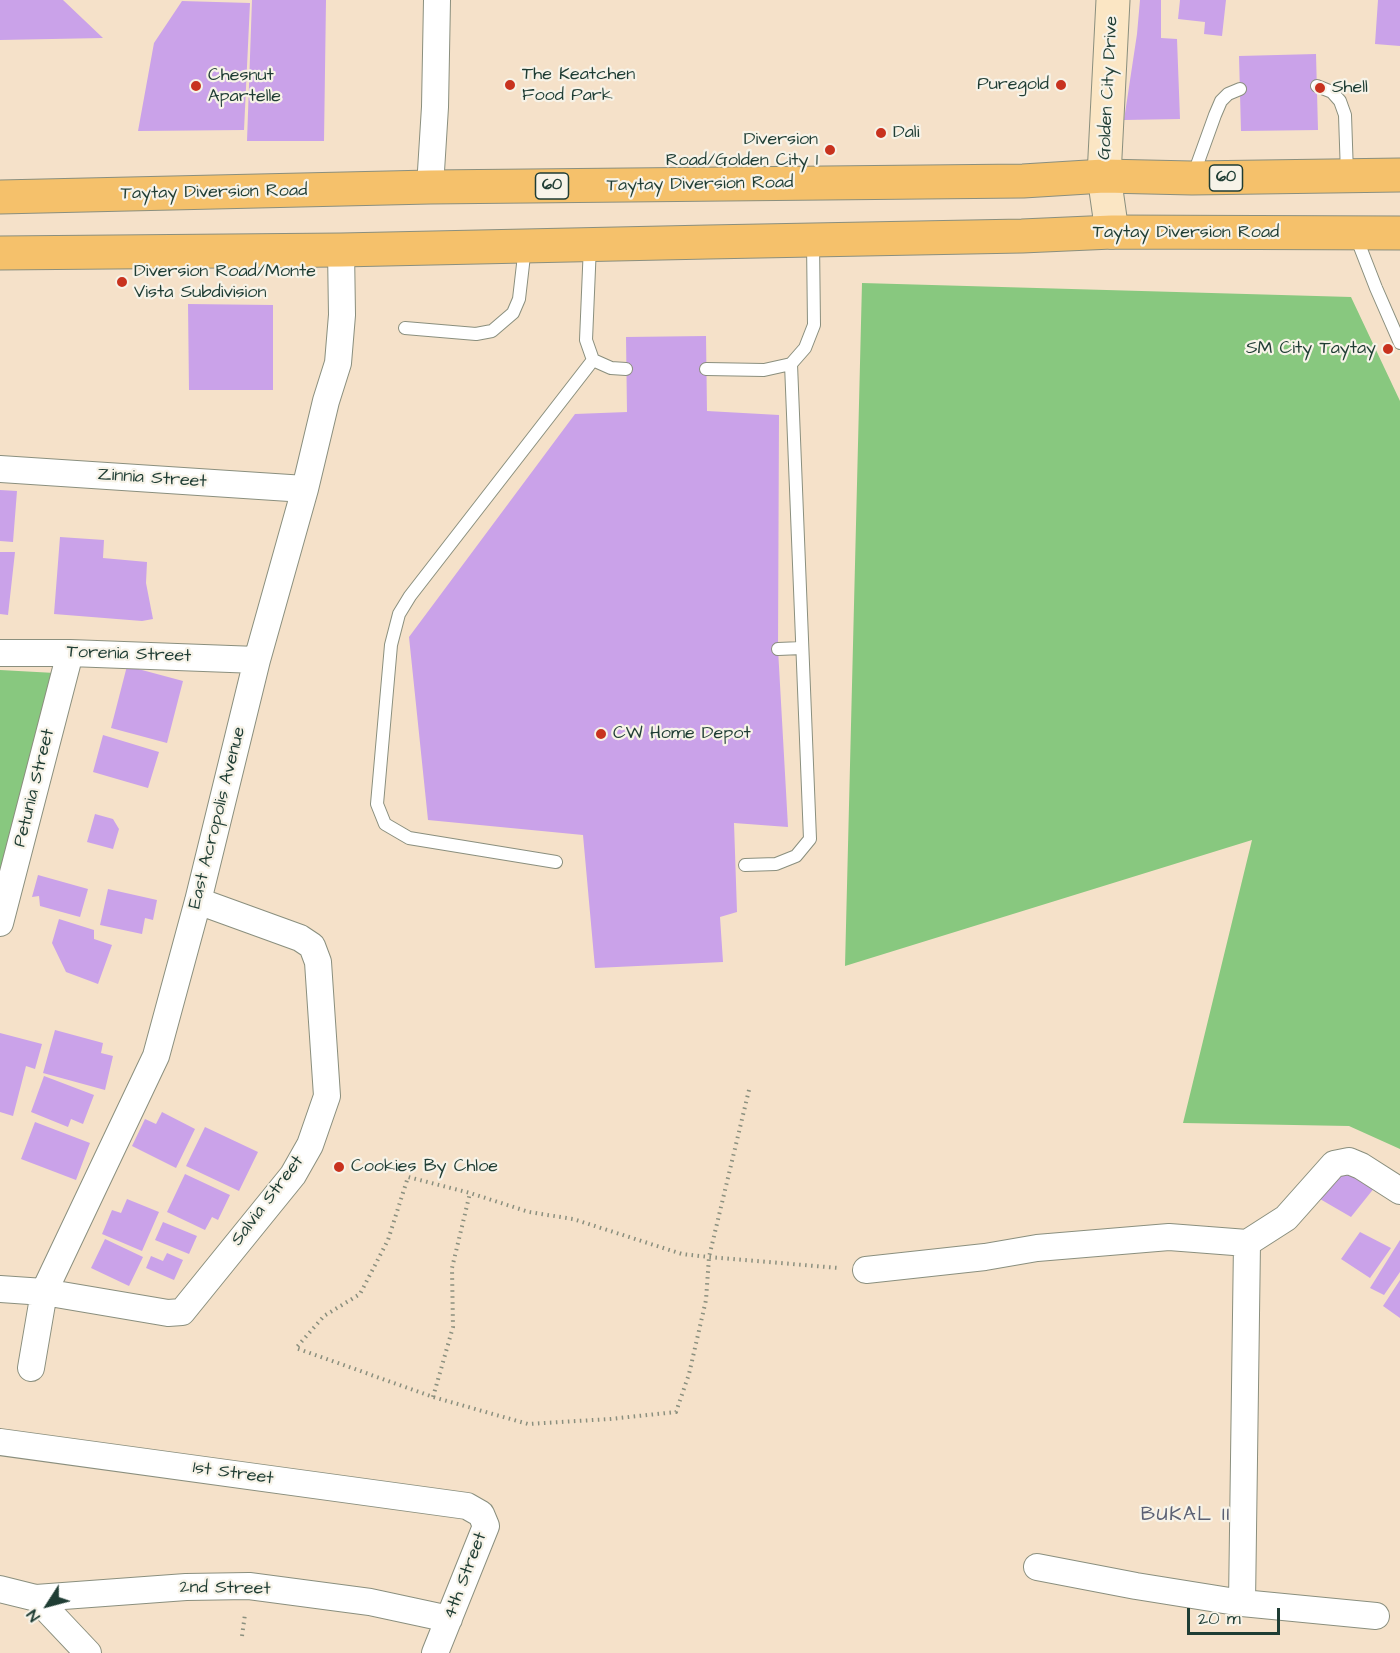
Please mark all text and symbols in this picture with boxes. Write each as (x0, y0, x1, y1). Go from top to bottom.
street label: Golden City Drive (1094, 16, 1124, 160)
place label: The Keatchen Food Park (522, 64, 635, 106)
place label: Chesnut Apartelle (208, 65, 281, 107)
place label: Puregold (977, 74, 1049, 96)
place label: Shell (1332, 77, 1368, 99)
marker: The Keatchen Food Park (503, 78, 517, 92)
marker: Puregold (1054, 78, 1068, 92)
marker: Chesnut Apartelle (189, 79, 203, 93)
marker: Shell (1313, 81, 1327, 95)
place label: Dali (893, 122, 919, 144)
marker: Dali (874, 126, 888, 140)
place label: Diversion Road/Golden City 1 (666, 129, 818, 172)
marker: Diversion Road/Golden City 1 (823, 143, 837, 157)
road number: 60 (1210, 165, 1242, 191)
road number: 60 (536, 173, 568, 199)
street label: Taytay Diversion Road (607, 173, 793, 197)
street label: Taytay Diversion Road (121, 181, 307, 205)
street label: Taytay Diversion Road (1093, 222, 1279, 244)
place label: Diversion Road/Monte Vista Subdivision (134, 261, 316, 304)
marker: Diversion Road/Monte Vista Subdivision (115, 275, 129, 289)
place label: SM City Taytay (1246, 338, 1376, 360)
marker: SM City Taytay (1381, 342, 1395, 356)
street label: Zinnia Street (97, 464, 207, 494)
street label: Torenia Street (66, 642, 192, 668)
place label: CW Home Depot (613, 723, 751, 745)
street label: East Acropolis Avenue (185, 725, 251, 911)
street label: Petunia Street (10, 727, 60, 849)
marker: CW Home Depot (594, 727, 608, 741)
street label: Salvia Street (227, 1152, 309, 1250)
place label: Cookies By Chloe (351, 1156, 498, 1178)
marker: Cookies By Chloe (332, 1160, 346, 1174)
street label: 1st Street (191, 1458, 275, 1490)
district label: BUKAL II (1141, 1504, 1231, 1528)
street label: 4th Street (440, 1530, 492, 1622)
north arrow (18, 1575, 78, 1635)
street label: 2nd Street (179, 1577, 271, 1601)
scale bar (1190, 1596, 1283, 1634)
text: N (22, 1605, 45, 1626)
text: 20 m (1198, 1606, 1241, 1631)

